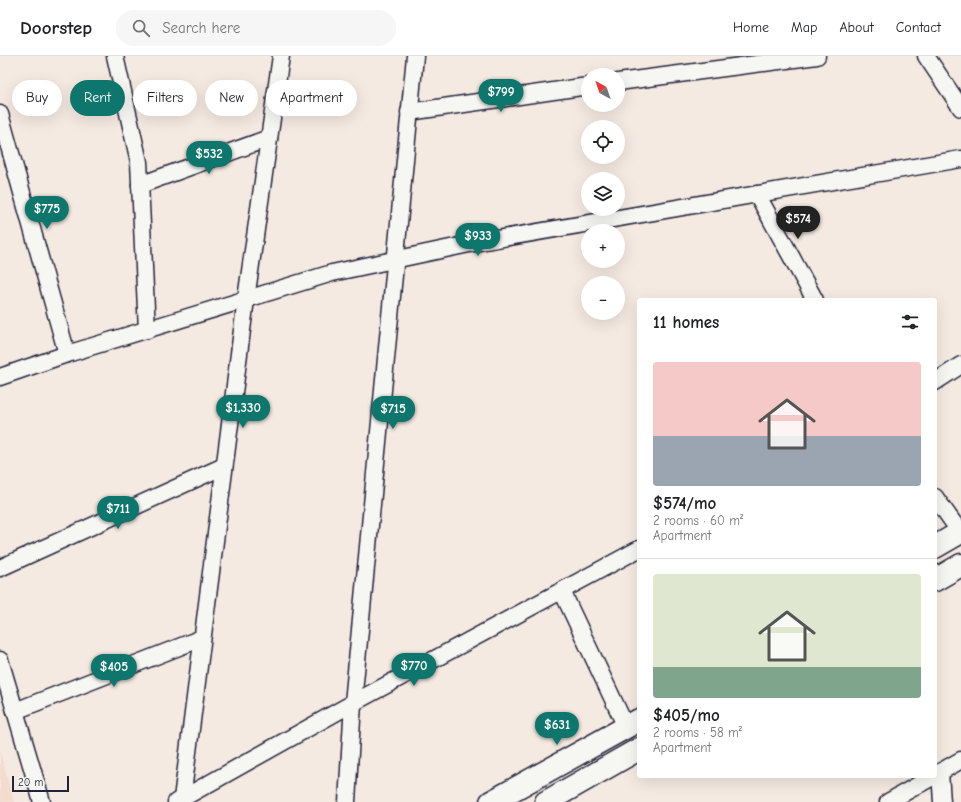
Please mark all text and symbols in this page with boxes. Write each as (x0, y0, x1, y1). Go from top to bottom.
search box (116, 10, 396, 46)
text: Doorstep (20, 17, 92, 39)
icon: search (130, 17, 152, 39)
text: Search here (162, 19, 240, 37)
text: Home (733, 19, 769, 36)
text: Map (791, 19, 817, 36)
text: About (839, 19, 874, 36)
text: Contact (896, 19, 941, 36)
north arrow (581, 68, 625, 112)
map controls (581, 68, 625, 320)
pin: $799 (477, 79, 525, 113)
chip: Buy (12, 80, 62, 116)
chip: Rent (70, 80, 125, 116)
chip: Filters (133, 80, 197, 116)
chip: New (205, 80, 258, 116)
chip: Apartment (266, 80, 357, 116)
text: $799 (487, 84, 515, 99)
button: locate (581, 120, 625, 164)
pin: $532 (185, 141, 233, 175)
text: $532 (195, 146, 223, 161)
button: layers (581, 172, 625, 216)
pin: $775 (23, 196, 71, 230)
text: $775 (34, 201, 60, 216)
pin: $574 (774, 206, 822, 240)
text: $574 (785, 211, 811, 226)
pin: $933 (454, 223, 502, 257)
button: + (581, 224, 625, 268)
text: $933 (464, 228, 492, 243)
button: − (581, 276, 625, 320)
icon: filters (899, 311, 921, 333)
text: 11 homes (653, 313, 719, 332)
icon: home (751, 388, 823, 460)
pin: $1,330 (210, 395, 276, 429)
pin: $715 (369, 396, 417, 430)
text: $1,330 (225, 400, 261, 415)
text: $715 (380, 401, 406, 416)
text: $574/mo (653, 494, 716, 513)
pin: $711 (94, 496, 142, 530)
text: $711 (106, 501, 130, 516)
text: 2 rooms · 60 m² (653, 513, 743, 528)
text: Apartment (653, 528, 711, 543)
icon: home (751, 600, 823, 672)
pin: $770 (390, 653, 438, 687)
pin: $405 (90, 654, 138, 688)
text: $770 (401, 658, 427, 673)
text: $405 (100, 659, 128, 674)
text: $405/mo (653, 706, 720, 725)
pin: $631 (533, 712, 581, 746)
text: $631 (544, 717, 570, 732)
text: 2 rooms · 58 m² (653, 725, 742, 740)
text: Apartment (653, 740, 711, 755)
scale bar (12, 774, 69, 793)
text: 20 m (18, 776, 43, 789)

